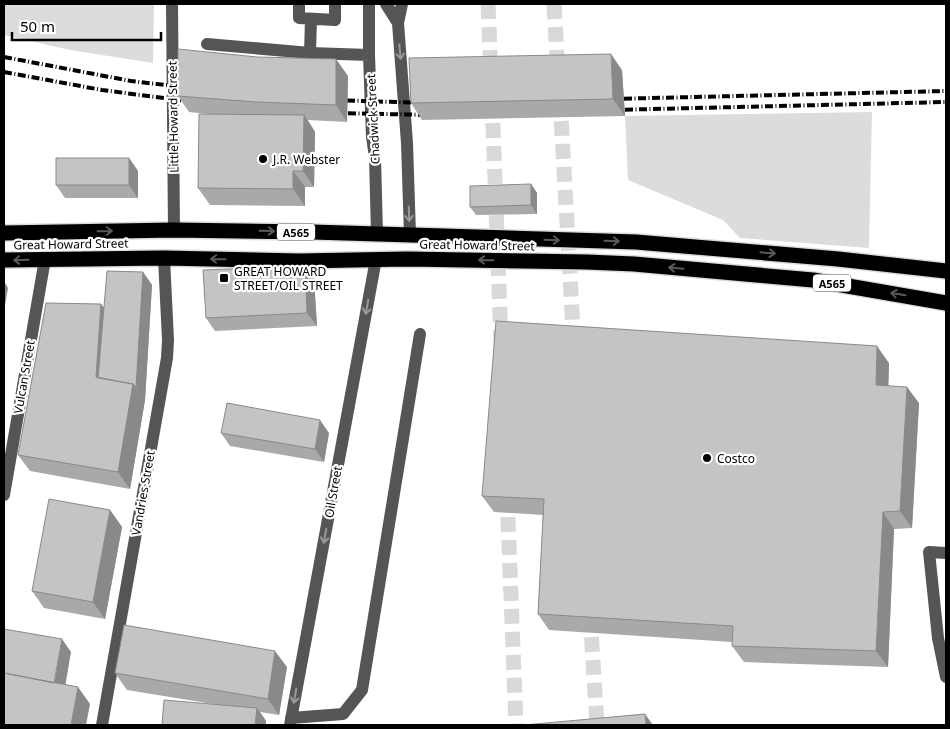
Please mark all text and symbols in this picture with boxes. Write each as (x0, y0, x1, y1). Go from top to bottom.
scale bar (12, 10, 161, 42)
text: 50 m (20, 16, 55, 36)
one-way arrow (395, 44, 405, 60)
street label: Little Howard Street (164, 60, 182, 173)
street label: Chadwick Street (362, 73, 384, 165)
place label: J.R. Webster (272, 151, 340, 168)
marker: J.R. Webster (257, 153, 269, 165)
one-way arrow (405, 206, 414, 222)
road number: A565 (277, 223, 315, 240)
one-way arrow (259, 226, 275, 236)
one-way arrow (97, 227, 113, 236)
street label: Great Howard Street (13, 234, 129, 254)
street label: Great Howard Street (419, 235, 535, 255)
one-way arrow (544, 235, 560, 244)
one-way arrow (603, 237, 619, 246)
one-way arrow (760, 248, 776, 257)
one-way arrow (211, 254, 227, 264)
one-way arrow (13, 255, 29, 264)
one-way arrow (478, 255, 494, 265)
place label: GREAT HOWARD STREET/OIL STREET (234, 263, 343, 294)
one-way arrow (668, 263, 684, 273)
marker: GREAT HOWARD STREET/OIL STREET (218, 272, 230, 284)
road number: A565 (813, 274, 851, 292)
one-way arrow (891, 289, 907, 299)
one-way arrow (361, 299, 371, 315)
street label: Vulcan Street (9, 338, 39, 415)
street label: Vandries Street (127, 449, 159, 537)
place label: Costco (717, 450, 755, 467)
marker: Costco (701, 452, 713, 464)
street label: Oil Street (320, 464, 346, 519)
one-way arrow (319, 528, 329, 544)
one-way arrow (290, 687, 300, 703)

